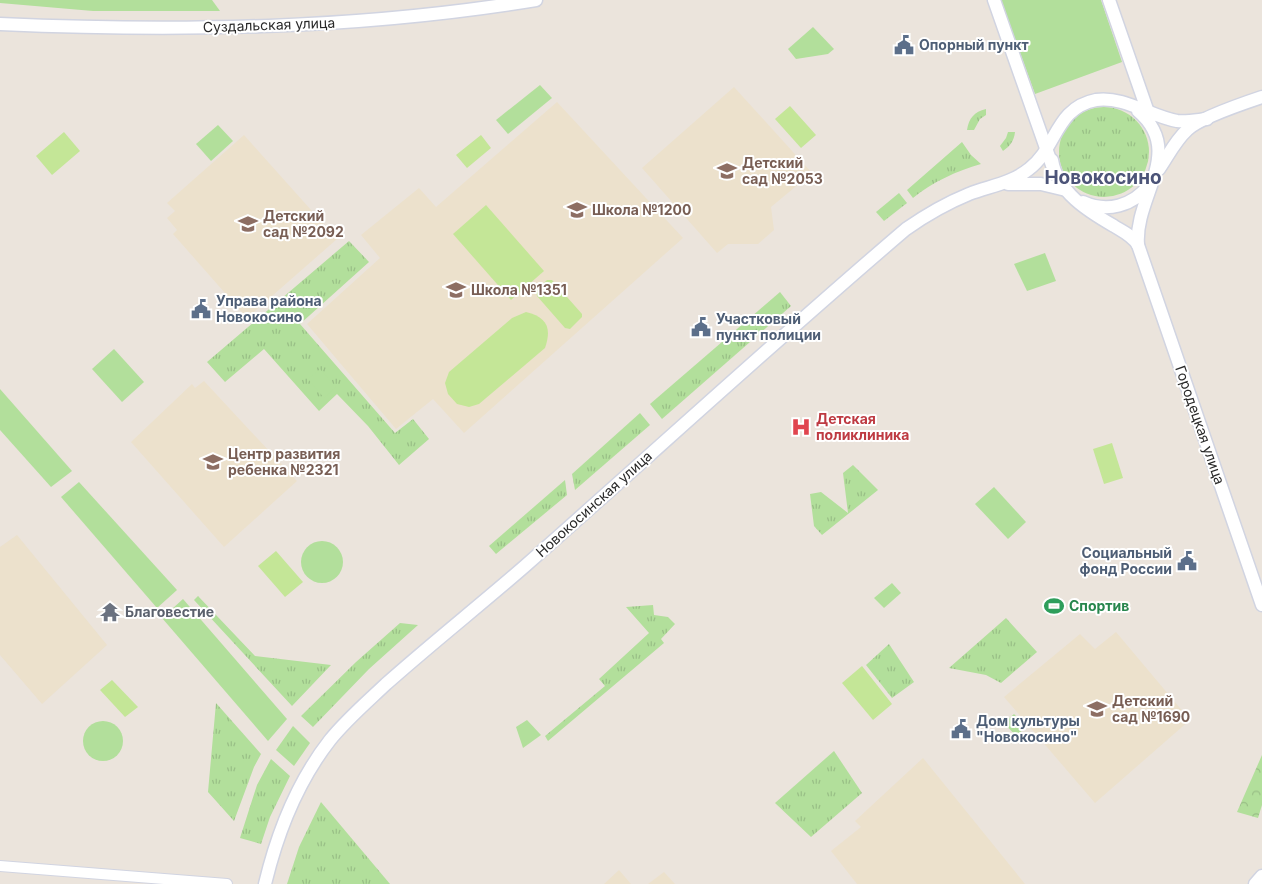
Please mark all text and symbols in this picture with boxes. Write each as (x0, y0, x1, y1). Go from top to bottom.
street label: Суздальская улица (203, 14, 335, 35)
public building icon: Опорный пункт (893, 34, 915, 56)
place label: Опорный пункт (919, 36, 1029, 53)
place label: Детский сад №2053 (742, 154, 823, 187)
school or university icon: Детский сад №2053 (716, 160, 738, 182)
district label: Новокосино (1044, 166, 1162, 189)
school or university icon: Школа №1200 (566, 199, 588, 221)
place label: Школа №1200 (592, 201, 691, 218)
place label: Детский сад №2092 (263, 207, 344, 240)
school or university icon: Детский сад №2092 (237, 213, 259, 235)
school or university icon: Школа №1351 (445, 279, 467, 301)
place label: Школа №1351 (471, 281, 567, 298)
place label: Управа района Новокосино (216, 292, 322, 325)
public building icon: Управа района Новокосино (190, 298, 212, 320)
place label: Участковый пункт полиции (716, 310, 821, 343)
public building icon: Участковый пункт полиции (690, 316, 712, 338)
street label: Городецкая улица (1172, 363, 1229, 487)
place label: Детская поликлиника (816, 410, 909, 443)
hospital icon: Детская поликлиника (790, 416, 812, 438)
place label: Центр развития ребенка №2321 (228, 445, 340, 478)
street label: Новокосинская улица (532, 447, 655, 560)
school or university icon: Центр развития ребенка №2321 (202, 451, 224, 473)
place label: Социальный фонд России (1080, 544, 1172, 577)
public building icon: Социальный фонд России (1176, 550, 1198, 572)
sports icon: Спортив (1043, 595, 1065, 617)
place label: Спортив (1069, 597, 1129, 614)
temple icon: Благовестие (99, 601, 121, 623)
place label: Благовестие (125, 603, 214, 620)
place label: Детский сад №1690 (1112, 692, 1190, 725)
school or university icon: Детский сад №1690 (1086, 698, 1108, 720)
place label: Дом культуры "Новокосино" (976, 712, 1080, 745)
public building icon: Дом культуры "Новокосино" (950, 718, 972, 740)

